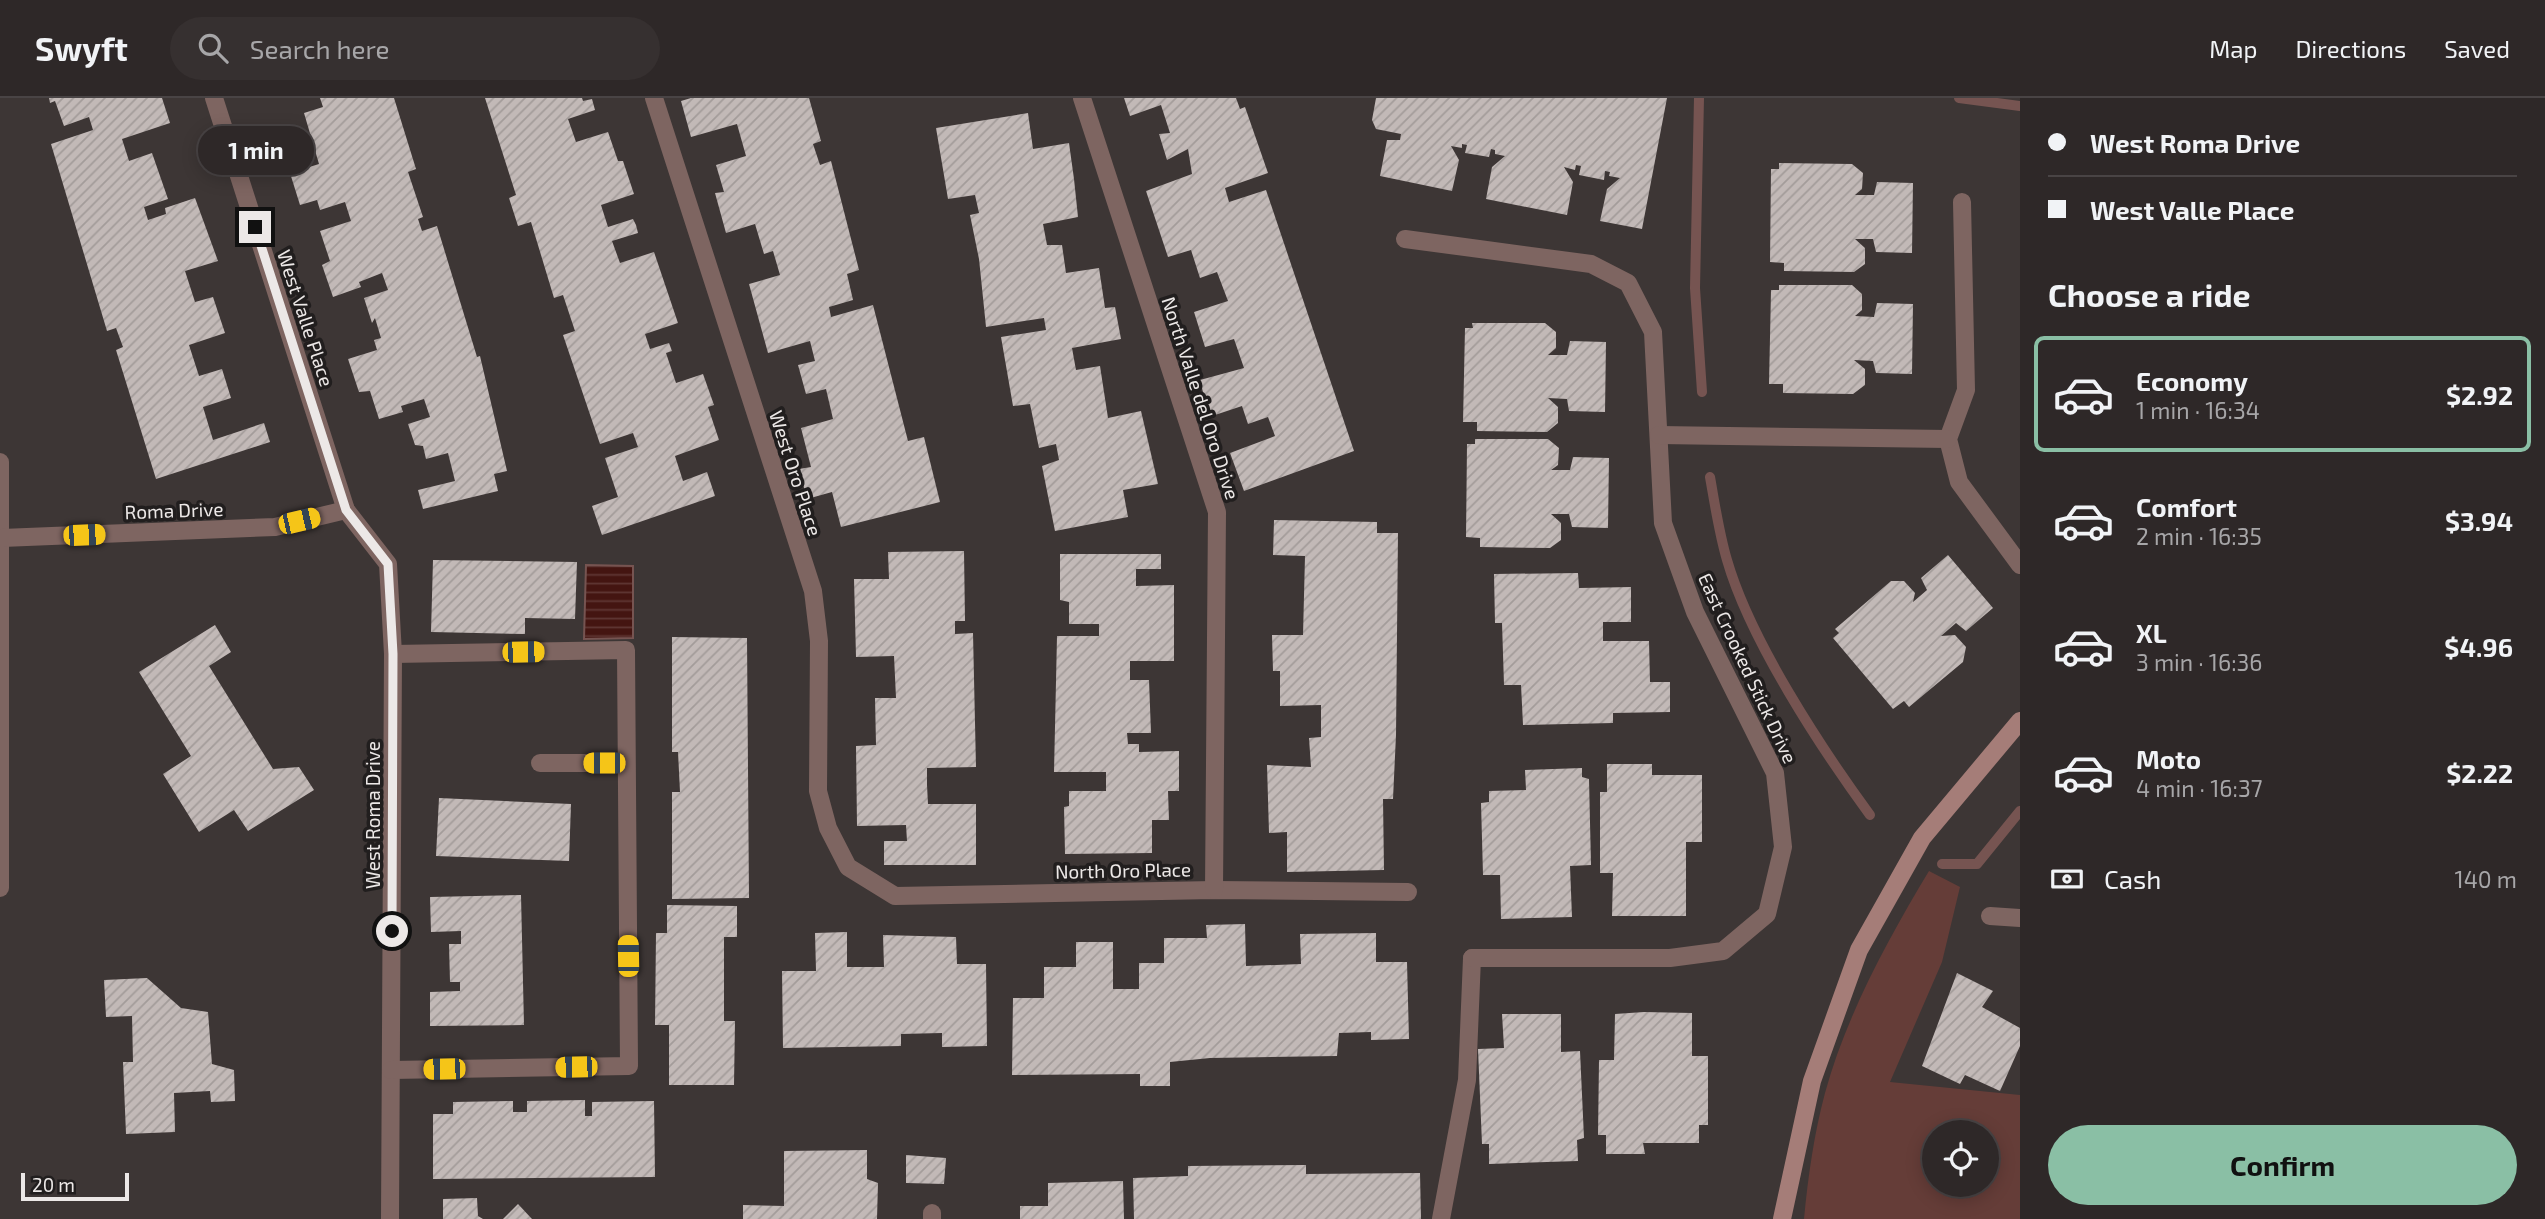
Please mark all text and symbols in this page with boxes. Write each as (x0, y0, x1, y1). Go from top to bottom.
search box (170, 17, 660, 80)
text: Swyft (35, 28, 128, 68)
icon: search (194, 29, 232, 67)
text: Search here (250, 33, 390, 64)
text: Map (2209, 34, 2257, 63)
text: Directions (2295, 34, 2406, 63)
text: Saved (2444, 34, 2510, 63)
callout: 1 min (197, 125, 313, 174)
text: West Roma Drive (2090, 127, 2300, 158)
text: 1 min (228, 136, 284, 164)
text: West Valle Place (2090, 194, 2294, 225)
route end (239, 211, 271, 243)
street label: West Valle Place (273, 247, 339, 389)
text: Choose a ride (2048, 275, 2251, 313)
street label: North Valle del Oro Drive (1157, 294, 1245, 502)
icon: car (2052, 363, 2115, 426)
text: Economy (2136, 365, 2248, 396)
text: $2.92 (2446, 379, 2513, 410)
text: 1 min · 16:34 (2136, 396, 2260, 424)
street label: West Oro Place (765, 407, 827, 539)
icon: car (2052, 489, 2115, 552)
text: Comfort (2136, 491, 2237, 522)
street label: Roma Drive (124, 497, 224, 523)
text: $3.94 (2445, 505, 2513, 536)
car (277, 506, 322, 536)
text: 2 min · 16:35 (2136, 522, 2262, 550)
car (63, 524, 106, 546)
street label: East Crooked Stick Drive (1694, 569, 1802, 767)
icon: car (2052, 615, 2115, 678)
text: XL (2136, 617, 2167, 648)
text: $4.96 (2444, 631, 2513, 662)
car (502, 641, 545, 663)
text: 3 min · 16:36 (2136, 648, 2263, 676)
street label: West Roma Drive (361, 741, 384, 889)
icon: car (2052, 741, 2115, 804)
text: Moto (2136, 743, 2201, 774)
car (584, 753, 626, 774)
text: $2.22 (2446, 757, 2513, 788)
text: 4 min · 16:37 (2136, 774, 2262, 802)
street label: North Oro Place (1055, 857, 1191, 883)
icon: cash (2048, 860, 2086, 898)
text: Cash (2104, 863, 2161, 894)
text: 140 m (2455, 865, 2517, 893)
route start (376, 915, 408, 947)
car (618, 935, 639, 977)
car (555, 1056, 598, 1078)
car (423, 1058, 466, 1080)
map controls (1922, 1120, 1999, 1197)
button: locate (1922, 1120, 1999, 1197)
button: Confirm (2048, 1125, 2517, 1205)
scale bar (21, 1170, 130, 1202)
text: 20 m (32, 1173, 75, 1196)

